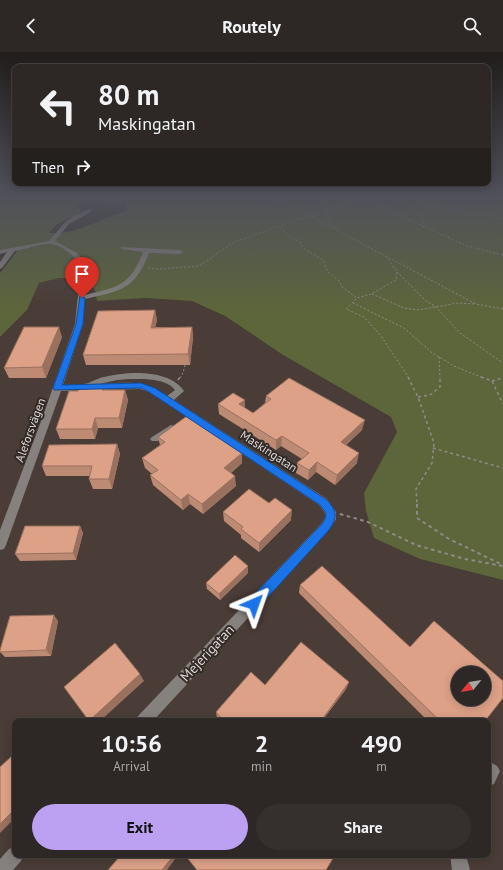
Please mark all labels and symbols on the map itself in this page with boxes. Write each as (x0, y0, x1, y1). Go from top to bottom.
pin (65, 257, 99, 298)
street label: Aleforsvägen (12, 396, 48, 464)
street label: Maskingatan (238, 427, 300, 475)
position arrow (233, 583, 275, 625)
street label: Mejerigatan (176, 621, 238, 685)
north arrow (451, 666, 491, 706)

